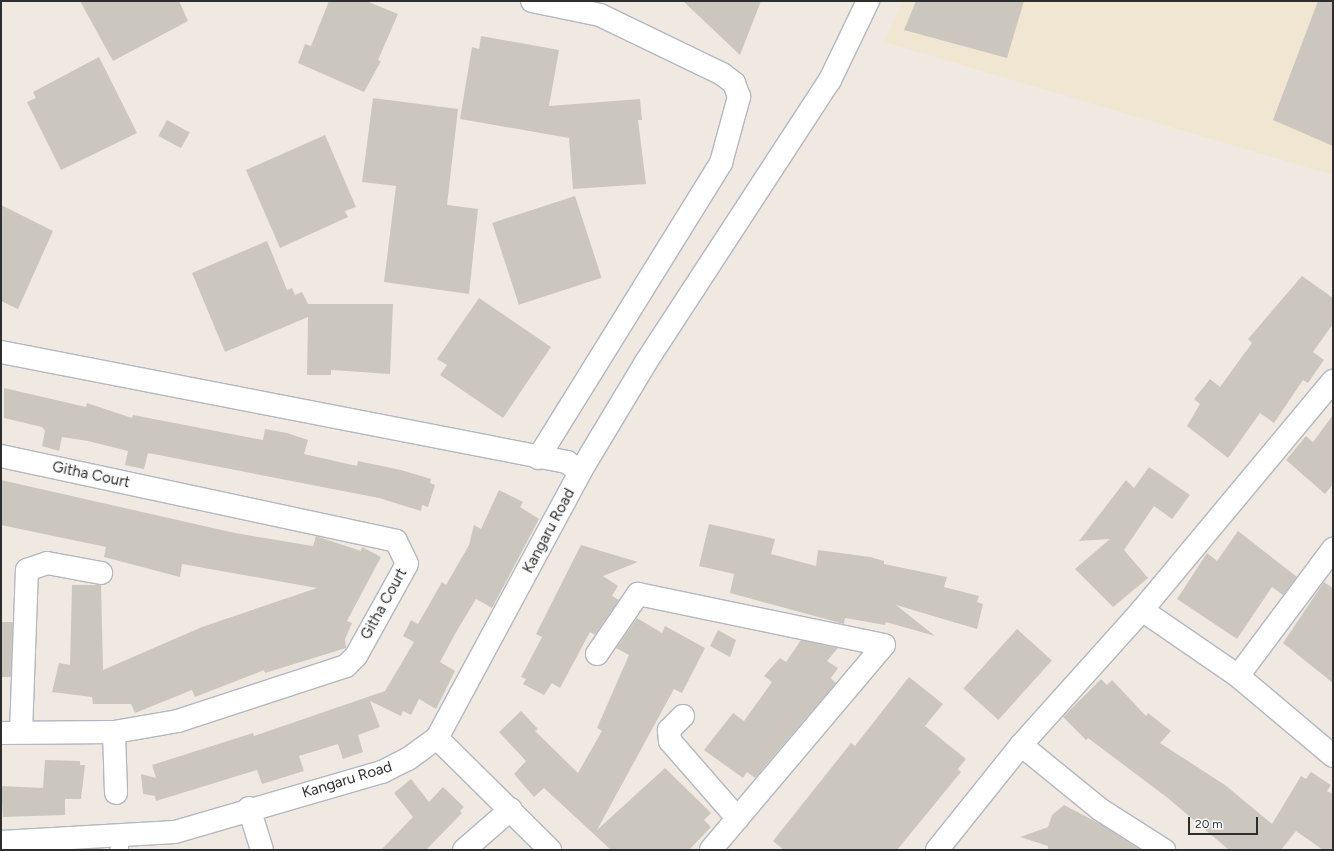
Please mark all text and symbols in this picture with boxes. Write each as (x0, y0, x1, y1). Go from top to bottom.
street label: Githa Court (51, 458, 131, 492)
street label: Kangaru Road (519, 486, 579, 576)
street label: Githa Court (357, 565, 411, 643)
street label: Kangaru Road (300, 758, 394, 802)
scale bar (1190, 809, 1260, 835)
text: 20 m (1195, 817, 1223, 831)

